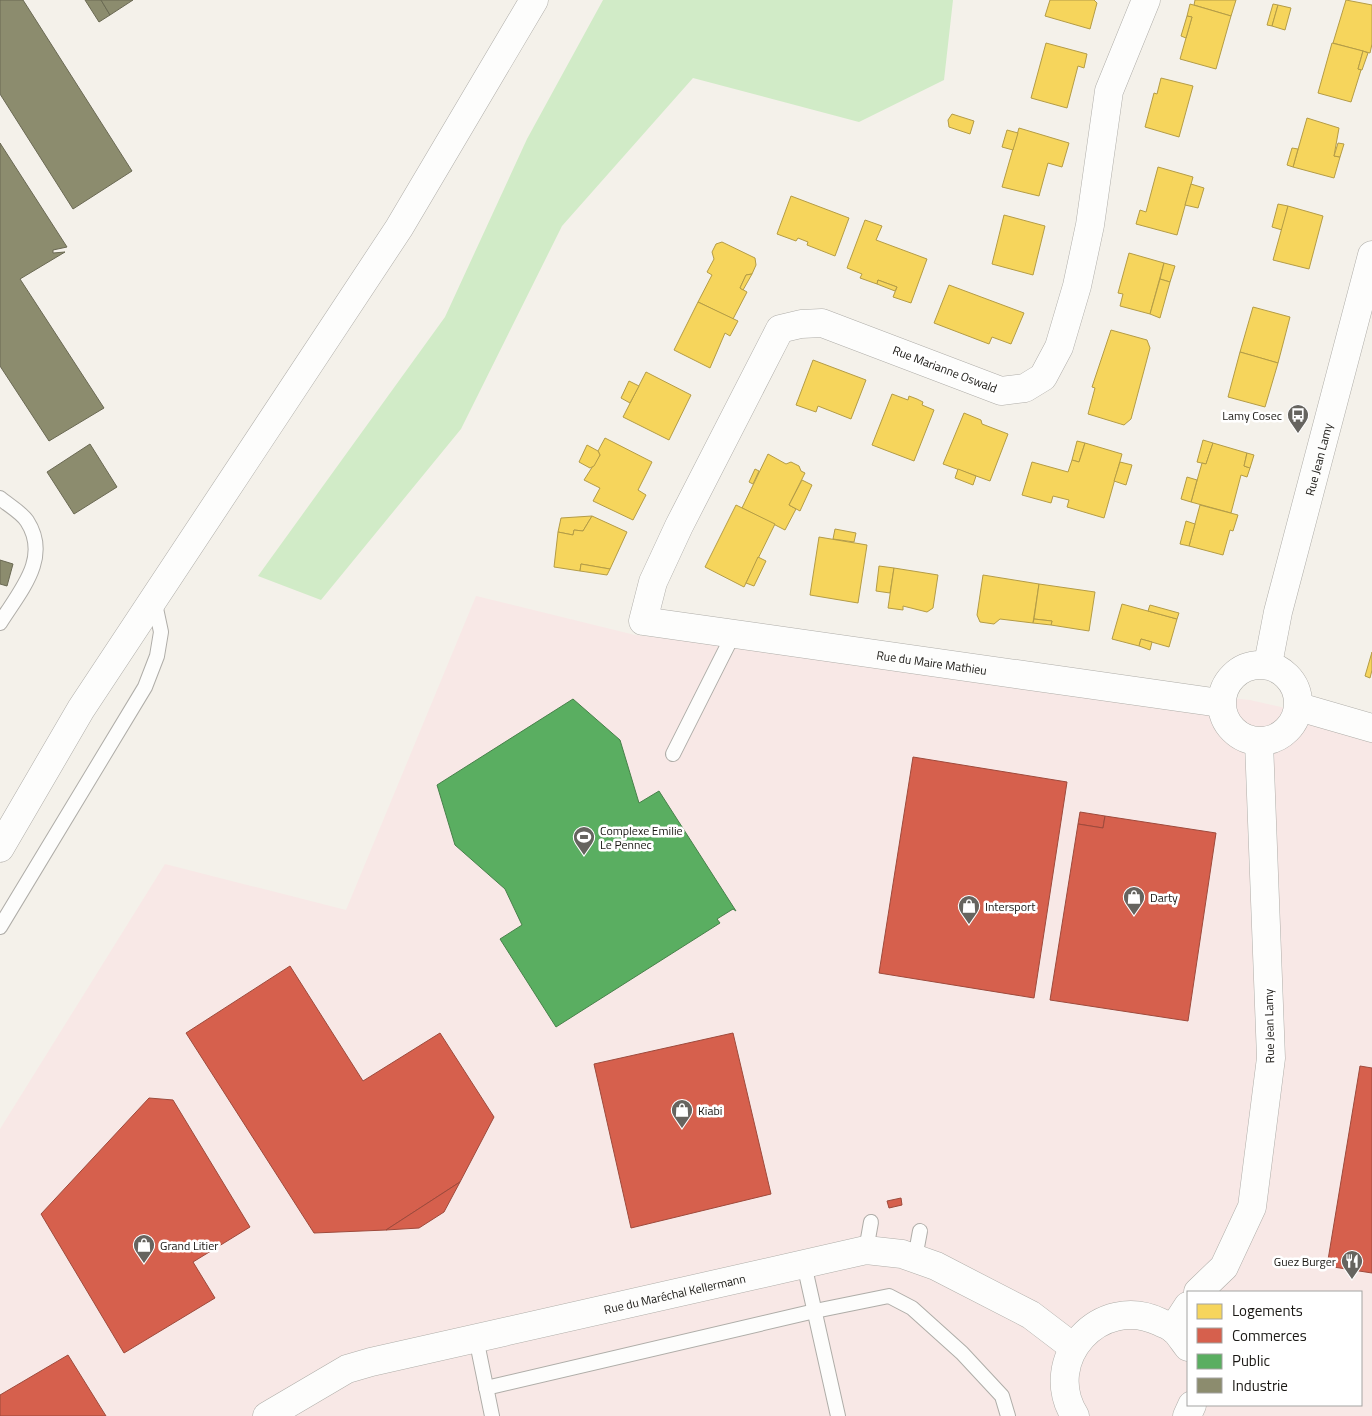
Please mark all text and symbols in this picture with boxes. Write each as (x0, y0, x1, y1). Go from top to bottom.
street label: Rue Marianne Oswald (890, 340, 1000, 398)
bus stop icon: Lamy Cosec (1286, 403, 1310, 434)
place label: Lamy Cosec (1222, 406, 1282, 425)
street label: Rue Jean Lamy (1300, 420, 1337, 498)
street label: Rue du Maire Mathieu (875, 645, 988, 679)
place label: Complexe Emilie Le Pennec (600, 821, 683, 854)
sports icon: Complexe Emilie Le Pennec (572, 825, 596, 856)
shop icon: Darty (1122, 885, 1146, 916)
place label: Darty (1150, 888, 1178, 907)
shop icon: Intersport (957, 894, 981, 925)
place label: Intersport (985, 897, 1036, 916)
street label: Rue Jean Lamy (1259, 988, 1279, 1063)
shop icon: Kiabi (670, 1098, 694, 1129)
place label: Kiabi (698, 1101, 722, 1120)
shop icon: Grand Litier (132, 1233, 156, 1264)
place label: Grand Litier (160, 1236, 218, 1255)
restaurant icon: Guez Burger (1340, 1249, 1364, 1280)
place label: Guez Burger (1274, 1252, 1336, 1271)
street label: Rue du Maréchal Kellermann (602, 1268, 747, 1319)
legend (1187, 1291, 1362, 1406)
text: Logements (1232, 1299, 1303, 1322)
text: Commerces (1232, 1324, 1307, 1347)
text: Public (1232, 1349, 1270, 1372)
text: Industrie (1232, 1374, 1288, 1397)

